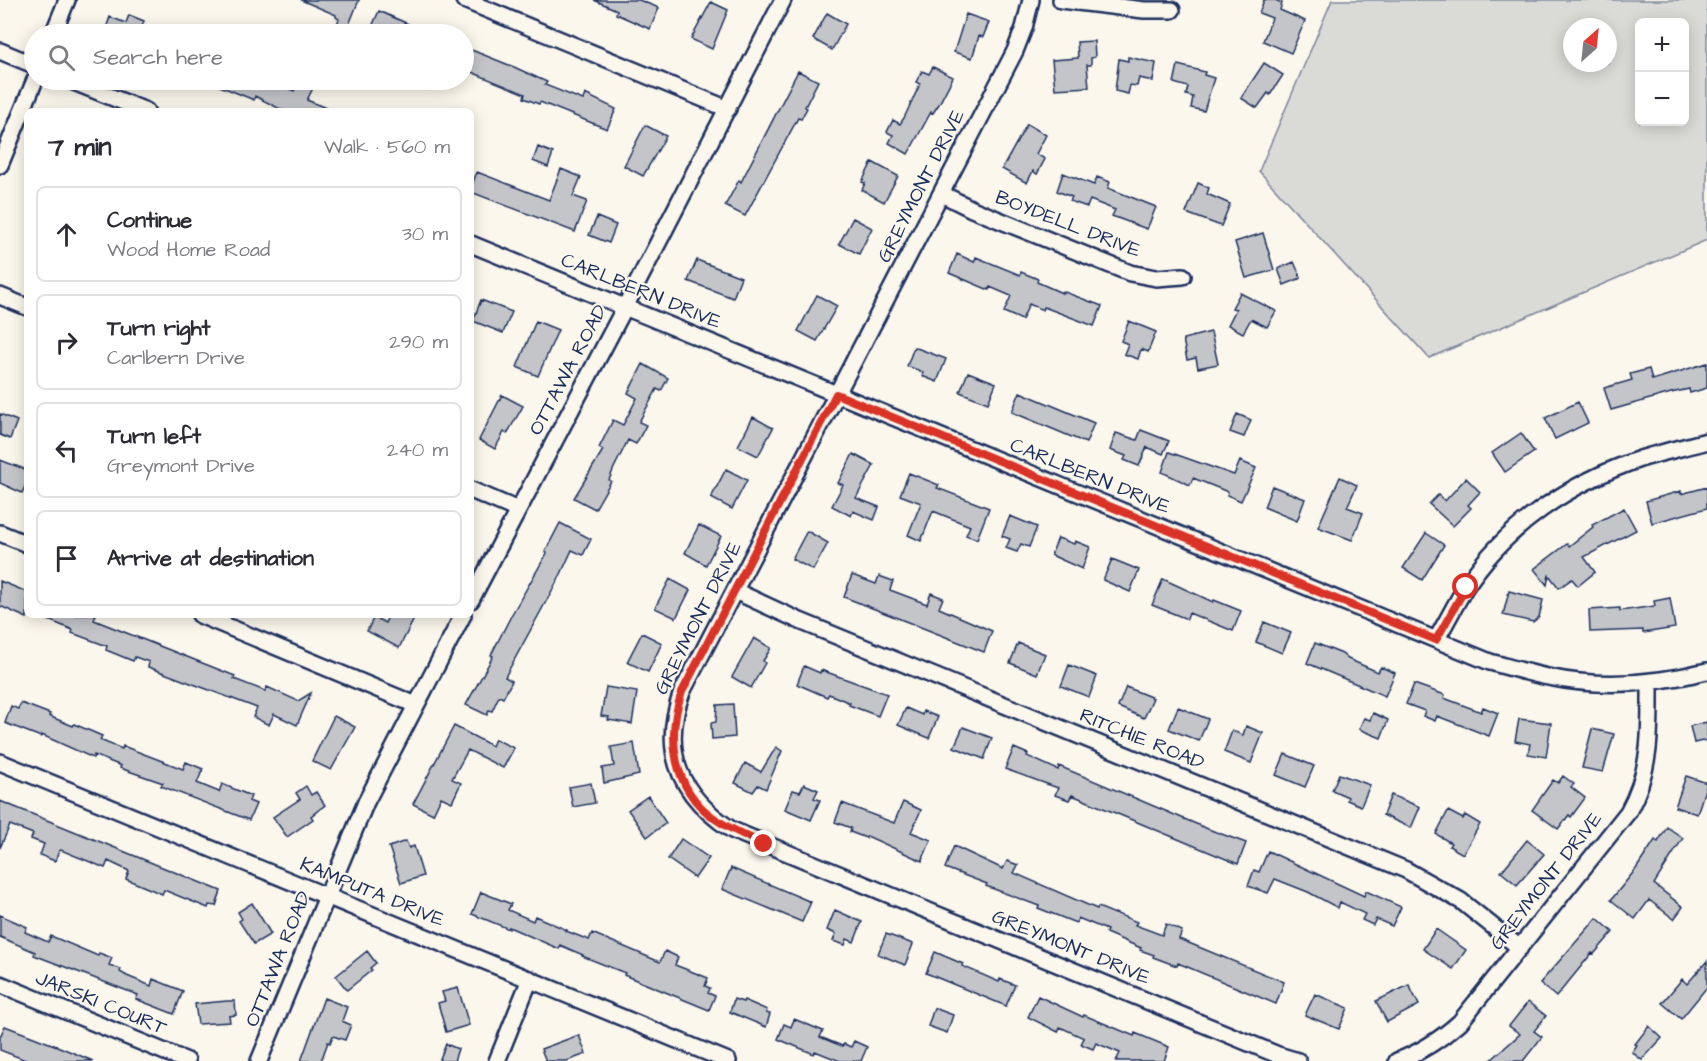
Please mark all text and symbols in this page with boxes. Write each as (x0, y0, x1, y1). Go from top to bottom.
north arrow (1563, 18, 1617, 72)
map controls (1635, 18, 1689, 126)
button: + (1635, 18, 1689, 72)
search box (24, 24, 474, 90)
icon: search (45, 41, 78, 74)
text: Search here (93, 42, 223, 73)
button: − (1635, 72, 1689, 126)
street label: GREYMONT DRIVE (870, 105, 972, 267)
text: 7 min (48, 129, 112, 165)
text: Walk · 560 m (324, 133, 450, 161)
street label: BOYDELL DRIVE (991, 183, 1145, 265)
text: Continue (107, 205, 192, 236)
icon: ahead (50, 218, 83, 251)
text: 30 m (402, 220, 448, 248)
text: Wood Home Road (107, 236, 270, 264)
street label: CARLBERN DRIVE (557, 246, 725, 336)
street label: OTTAWA ROAD (522, 300, 614, 440)
text: Turn right (107, 313, 210, 344)
icon: right (50, 326, 83, 359)
text: 290 m (389, 328, 448, 356)
text: Carlbern Drive (107, 344, 245, 372)
text: Turn left (107, 421, 201, 452)
street label: CARLBERN DRIVE (1006, 431, 1174, 521)
icon: left (50, 434, 83, 467)
text: 240 m (387, 436, 448, 464)
text: Greymont Drive (107, 452, 255, 480)
street label: GREYMONT DRIVE (647, 537, 749, 699)
icon: arrive (50, 542, 83, 575)
text: Arrive at destination (107, 543, 314, 574)
route start (1452, 573, 1478, 599)
street label: RITCHIE ROAD (1075, 701, 1209, 777)
street label: GREYMONT DRIVE (1483, 806, 1609, 956)
route end (750, 830, 776, 856)
street label: KAMPUTA DRIVE (296, 850, 448, 934)
street label: OTTAWA ROAD (238, 887, 318, 1031)
street label: GREYMONT DRIVE (988, 903, 1154, 992)
street label: JARSKI COURT (31, 964, 171, 1042)

